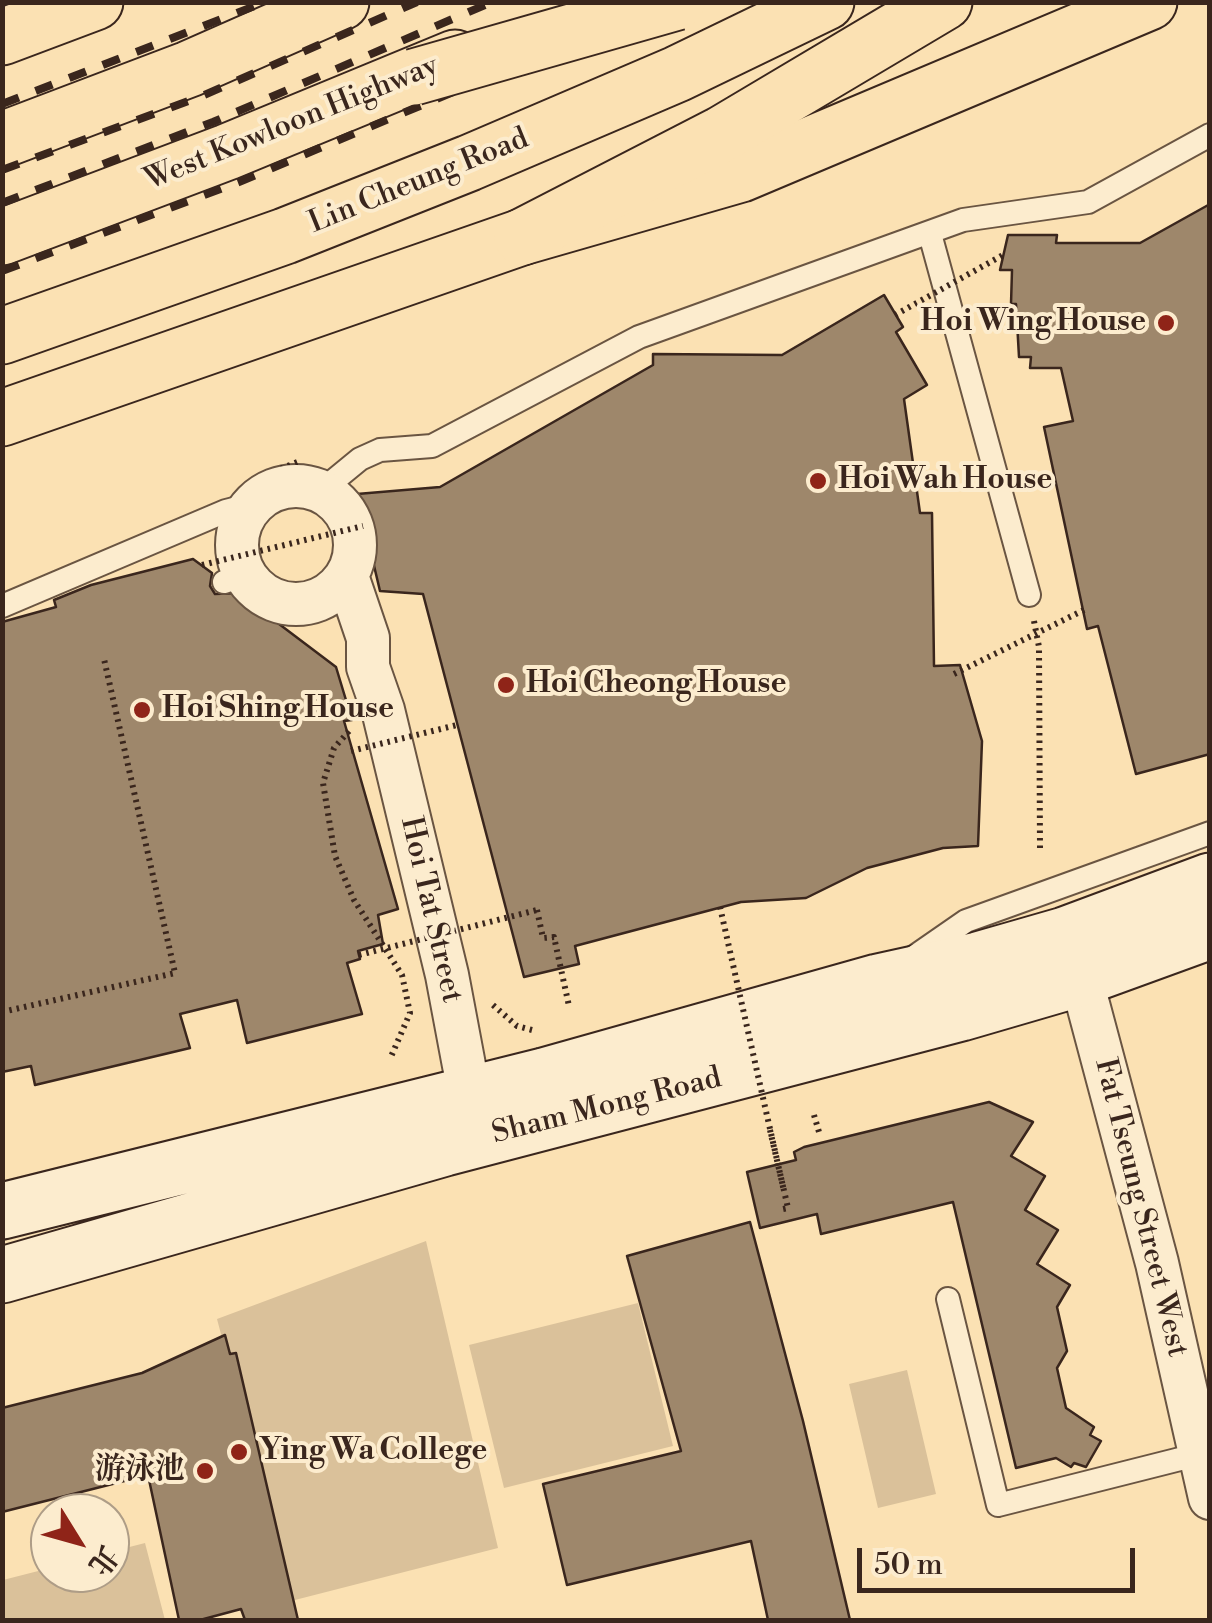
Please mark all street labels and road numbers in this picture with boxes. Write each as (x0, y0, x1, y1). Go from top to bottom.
street label: West Kowloon Highway (140, 49, 444, 199)
street label: Lin Cheung Road (304, 122, 534, 242)
street label: Hoi Tat Street (391, 813, 469, 1007)
street label: Fat Tseung Street West (1085, 1055, 1195, 1361)
street label: Sham Mong Road (488, 1061, 726, 1153)

